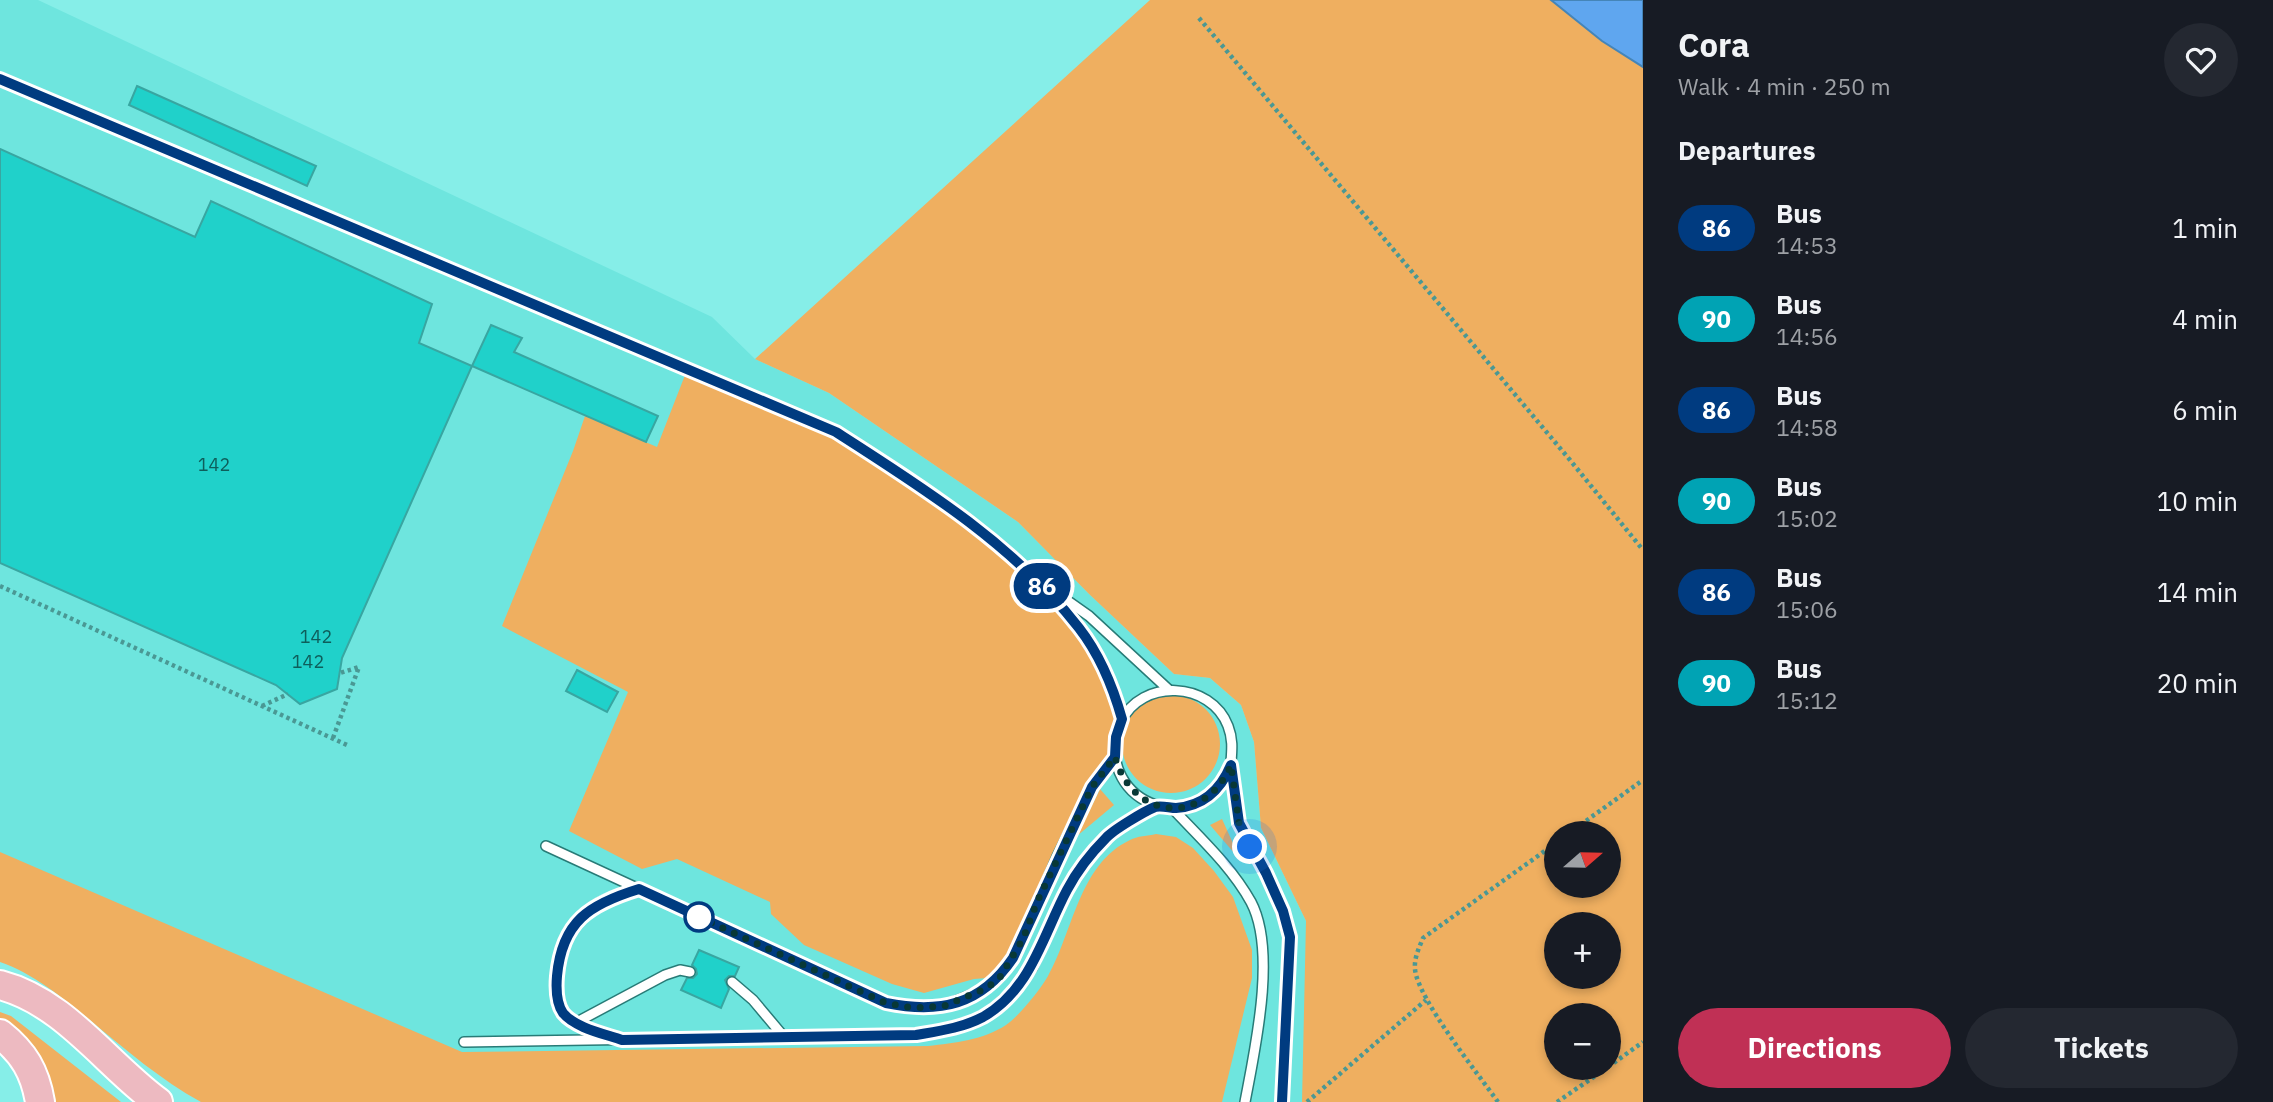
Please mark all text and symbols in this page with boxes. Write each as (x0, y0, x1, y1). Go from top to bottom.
text: Cora (1678, 23, 1750, 66)
button: heart (2164, 23, 2238, 97)
text: Walk · 4 min · 250 m (1678, 71, 1891, 101)
text: Departures (1678, 133, 1816, 167)
text: Bus (1776, 196, 1822, 230)
text: 1 min (2172, 211, 2238, 245)
text: 86 (1702, 212, 1731, 244)
text: 14:53 (1776, 230, 1838, 260)
text: Bus (1776, 287, 1822, 321)
text: 4 min (2172, 302, 2238, 336)
text: 90 (1702, 303, 1731, 335)
text: 14:56 (1776, 321, 1838, 351)
text: Bus (1776, 378, 1822, 412)
text: 6 min (2172, 393, 2238, 427)
text: 86 (1702, 394, 1731, 426)
text: 14:58 (1776, 412, 1838, 442)
house number: 142 (198, 453, 230, 476)
text: Bus (1776, 469, 1822, 503)
text: 10 min (2157, 484, 2238, 518)
text: 90 (1702, 485, 1731, 517)
text: 15:02 (1776, 503, 1838, 533)
text: Bus (1776, 560, 1822, 594)
line badge: 86 (1010, 563, 1074, 609)
text: 86 (1028, 570, 1056, 602)
text: 14 min (2157, 575, 2238, 609)
text: 86 (1702, 576, 1731, 608)
text: 15:06 (1776, 594, 1838, 624)
house number: 142 (300, 625, 332, 648)
house number: 142 (292, 650, 324, 673)
text: Bus (1776, 651, 1822, 685)
text: 20 min (2157, 666, 2238, 700)
text: 90 (1702, 667, 1731, 699)
text: 15:12 (1776, 685, 1838, 715)
north arrow (1544, 821, 1620, 898)
map controls (1544, 821, 1621, 1080)
your location (1232, 829, 1267, 864)
unlabelled marker (684, 902, 714, 932)
button: + (1544, 912, 1621, 989)
button: − (1544, 1003, 1621, 1080)
button: Directions (1678, 1008, 1951, 1088)
button: Tickets (1965, 1008, 2238, 1088)

